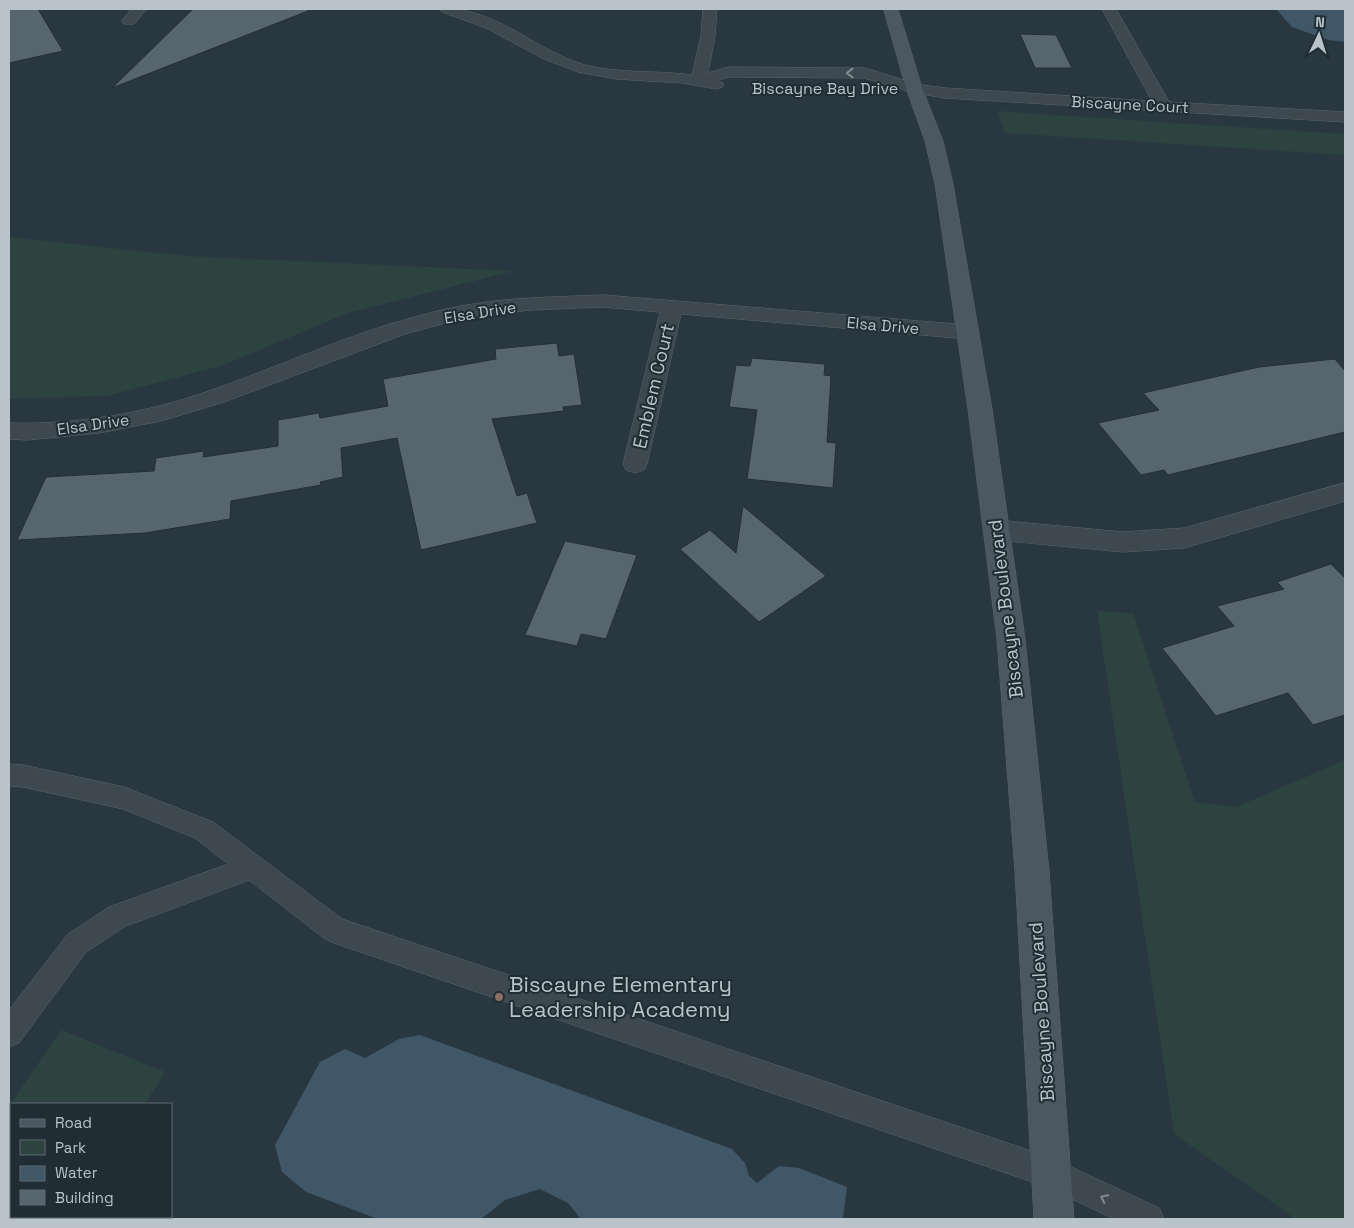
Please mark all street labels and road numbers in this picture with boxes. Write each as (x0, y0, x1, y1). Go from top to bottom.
street label: Biscayne Bay Drive (752, 78, 898, 99)
street label: Biscayne Court (1070, 91, 1189, 118)
street label: Elsa Drive (442, 296, 518, 329)
street label: Elsa Drive (846, 312, 920, 339)
street label: Emblem Court (627, 321, 680, 451)
street label: Elsa Drive (55, 409, 131, 440)
street label: Biscayne Boulevard (982, 518, 1029, 700)
street label: Biscayne Boulevard (1023, 921, 1060, 1103)

